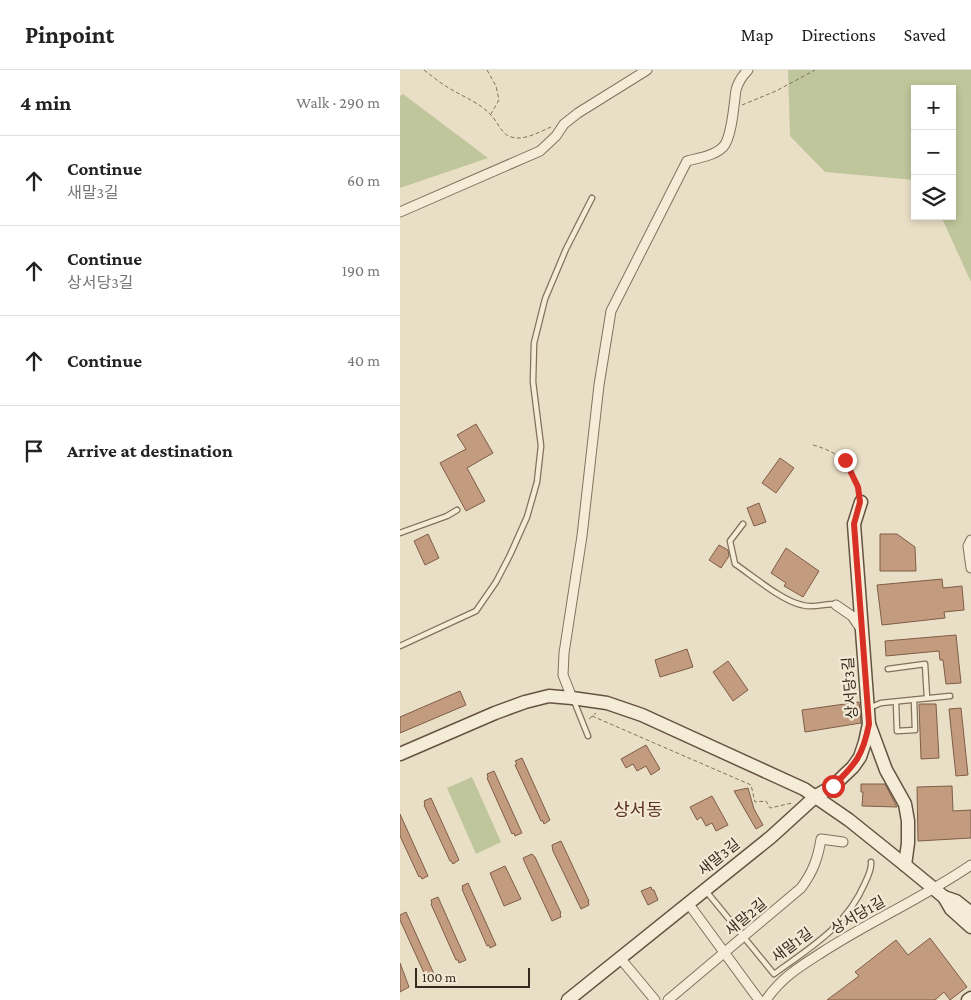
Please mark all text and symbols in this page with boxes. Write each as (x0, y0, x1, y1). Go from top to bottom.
text: Pinpoint (25, 21, 114, 48)
text: Map (741, 25, 773, 45)
text: Directions (801, 25, 876, 45)
text: Saved (904, 25, 946, 45)
map controls (911, 85, 956, 220)
button: + (911, 85, 956, 130)
text: 4 min (20, 91, 71, 115)
text: Walk · 290 m (296, 94, 380, 111)
button: − (911, 130, 956, 175)
text: Continue (67, 158, 142, 179)
icon: ahead (20, 167, 48, 195)
text: 60 m (347, 172, 380, 189)
button: layers (911, 175, 956, 220)
text: 새말3길 (67, 184, 119, 201)
text: Continue (67, 248, 142, 269)
icon: ahead (20, 257, 48, 285)
text: 190 m (342, 262, 380, 279)
text: 상서당3길 (67, 274, 133, 291)
icon: ahead (20, 347, 48, 375)
text: Continue (67, 350, 142, 371)
text: 40 m (347, 352, 380, 369)
icon: arrive (20, 437, 48, 465)
text: Arrive at destination (67, 440, 233, 461)
route end (834, 449, 857, 472)
street label: 상서당3길 (840, 656, 860, 720)
route start (822, 775, 845, 798)
district label: 상서동 (613, 800, 663, 820)
street label: 새말3길 (695, 836, 743, 878)
street label: 상서당1길 (828, 893, 888, 937)
street label: 새말2길 (722, 895, 770, 939)
street label: 새말1길 (769, 925, 815, 965)
scale bar (415, 965, 530, 988)
text: 100 m (422, 969, 456, 985)

